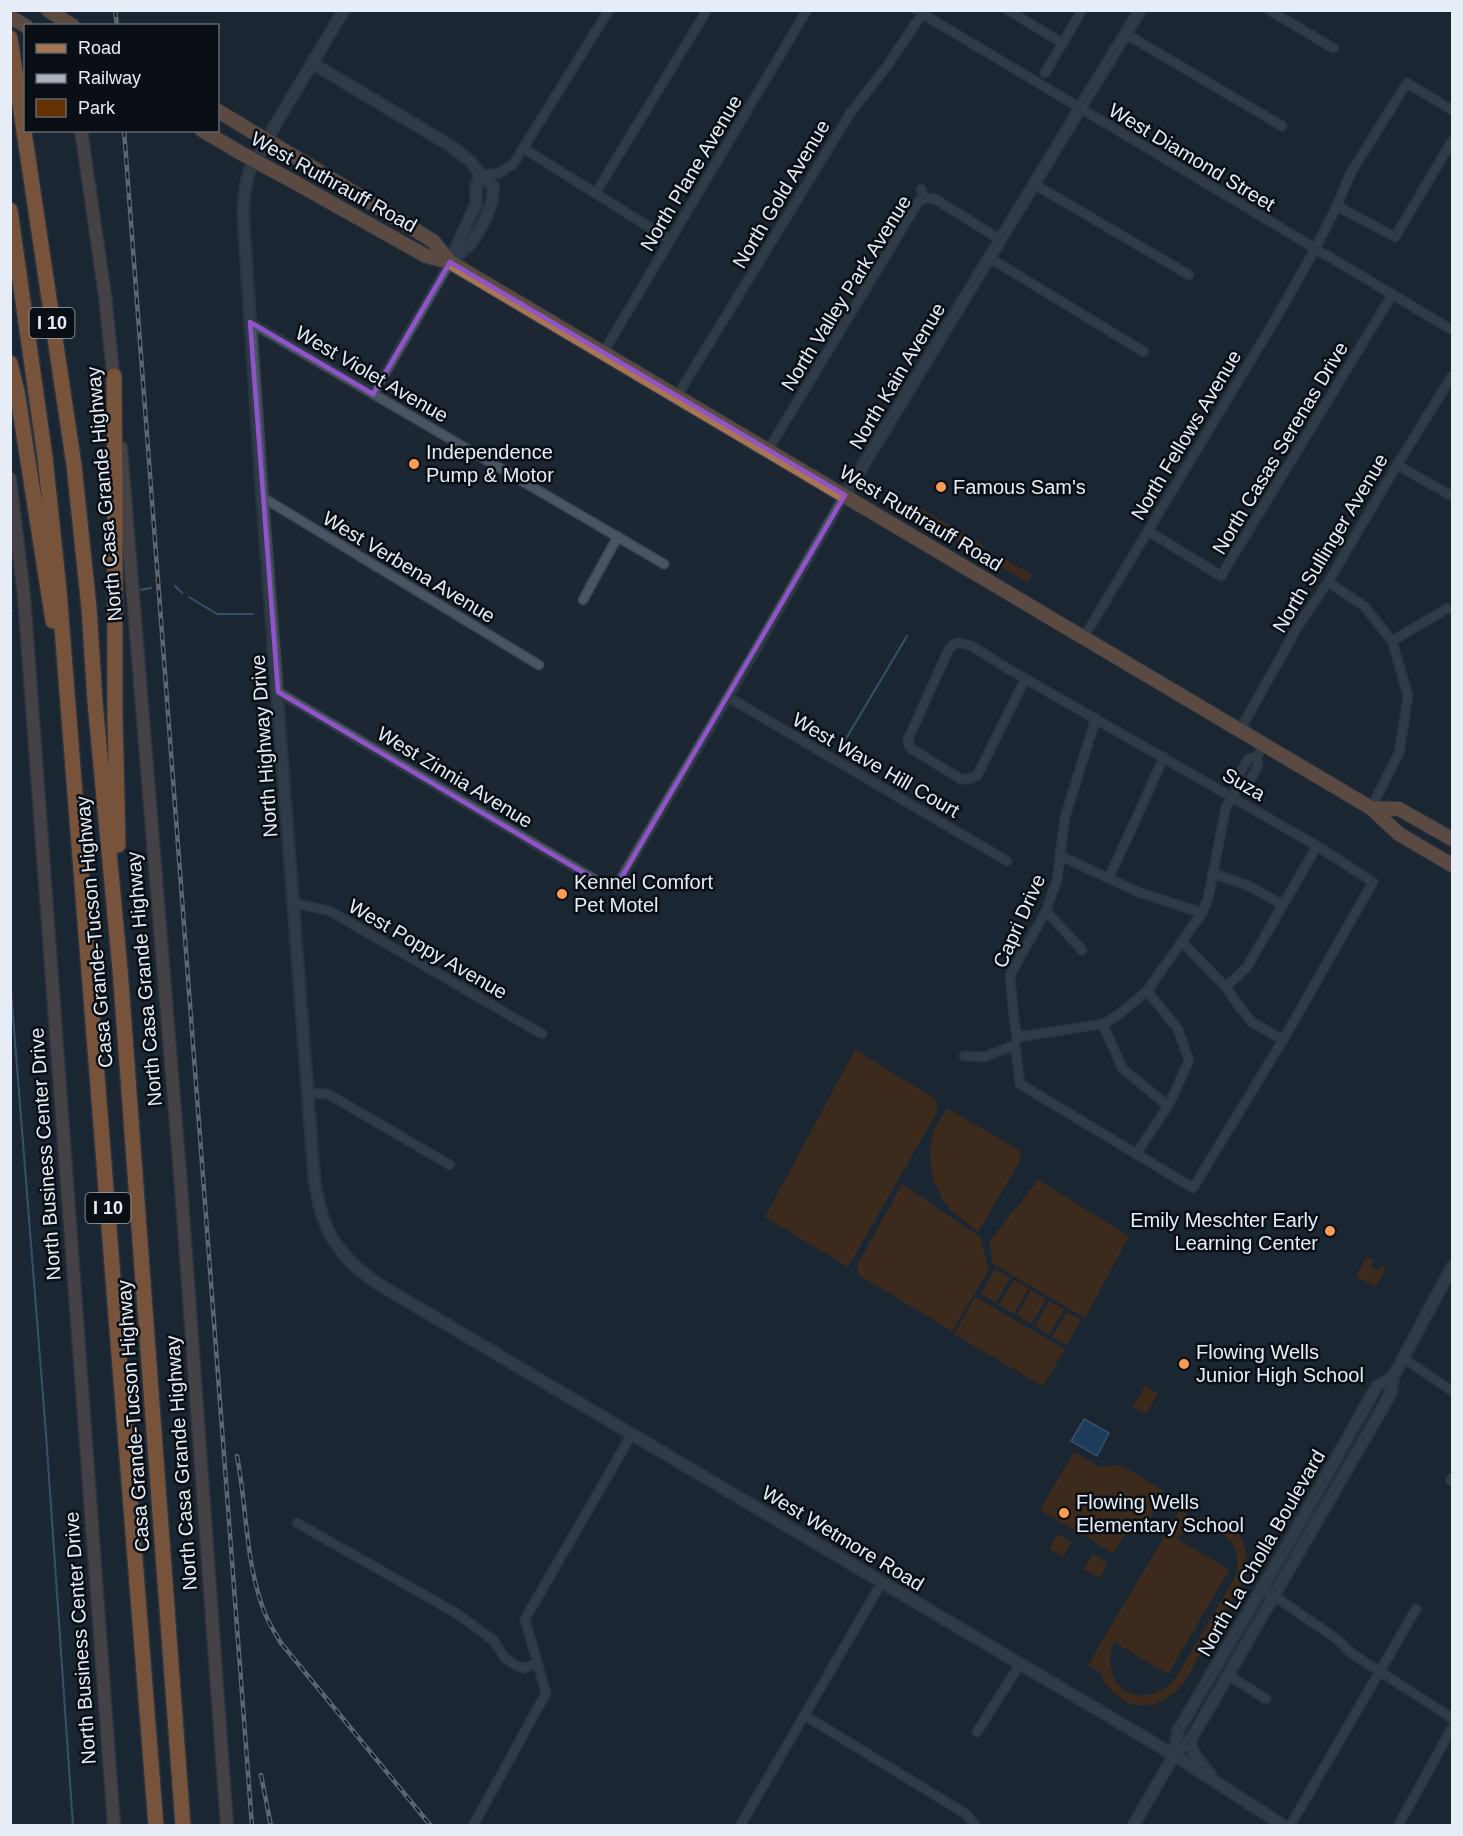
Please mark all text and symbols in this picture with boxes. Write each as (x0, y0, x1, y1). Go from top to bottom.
legend (24, 24, 219, 132)
text: Road (78, 38, 121, 58)
text: Railway (78, 68, 141, 88)
street label: North Plane Avenue (636, 91, 746, 255)
text: Park (78, 98, 116, 118)
street label: West Diamond Street (1105, 99, 1279, 216)
street label: North Gold Avenue (728, 116, 834, 272)
street label: West Ruthrauff Road (247, 127, 421, 237)
street label: North Valley Park Avenue (777, 191, 915, 395)
street label: North Kain Avenue (845, 299, 949, 453)
road number: I 10 (29, 308, 74, 338)
street label: West Violet Avenue (292, 321, 452, 427)
street label: North Casas Serenas Drive (1208, 338, 1352, 558)
street label: North Fellows Avenue (1127, 346, 1245, 524)
street label: North Casa Grande Highway (82, 366, 126, 622)
place label: Independence Pump & Motor (426, 441, 554, 486)
street label: North Sullinger Avenue (1268, 450, 1392, 636)
marker: Independence Pump & Motor (407, 457, 421, 471)
street label: West Ruthrauff Road (836, 461, 1006, 575)
place label: Famous Sam's (953, 476, 1086, 498)
marker: Famous Sam's (934, 480, 948, 494)
street label: West Verbena Avenue (319, 507, 499, 627)
street label: North Highway Drive (247, 654, 281, 838)
street label: West Wave Hill Court (789, 708, 964, 822)
street label: West Zinnia Avenue (373, 722, 537, 832)
street label: Suza (1219, 763, 1270, 805)
street label: Casa Grande-Tucson Highway (71, 795, 117, 1069)
street label: North Casa Grande Highway (122, 851, 166, 1107)
place label: Kennel Comfort Pet Motel (574, 871, 713, 916)
street label: Capri Drive (989, 871, 1049, 971)
marker: Kennel Comfort Pet Motel (555, 887, 569, 901)
street label: West Poppy Avenue (345, 895, 511, 1003)
street label: North Business Center Drive (25, 1027, 65, 1281)
road number: I 10 (86, 1193, 130, 1223)
place label: Emily Meschter Early Learning Center (1130, 1209, 1318, 1254)
marker: Emily Meschter Early Learning Center (1323, 1224, 1337, 1238)
street label: Casa Grande-Tucson Highway (113, 1279, 153, 1553)
street label: North Casa Grande Highway (161, 1335, 201, 1591)
place label: Flowing Wells Junior High School (1196, 1341, 1364, 1386)
marker: Flowing Wells Junior High School (1177, 1357, 1191, 1371)
street label: North La Cholla Boulevard (1193, 1446, 1329, 1660)
street label: West Wetmore Road (758, 1481, 928, 1595)
place label: Flowing Wells Elementary School (1076, 1491, 1244, 1536)
marker: Flowing Wells Elementary School (1057, 1506, 1071, 1520)
street label: North Business Center Drive (60, 1511, 100, 1765)

